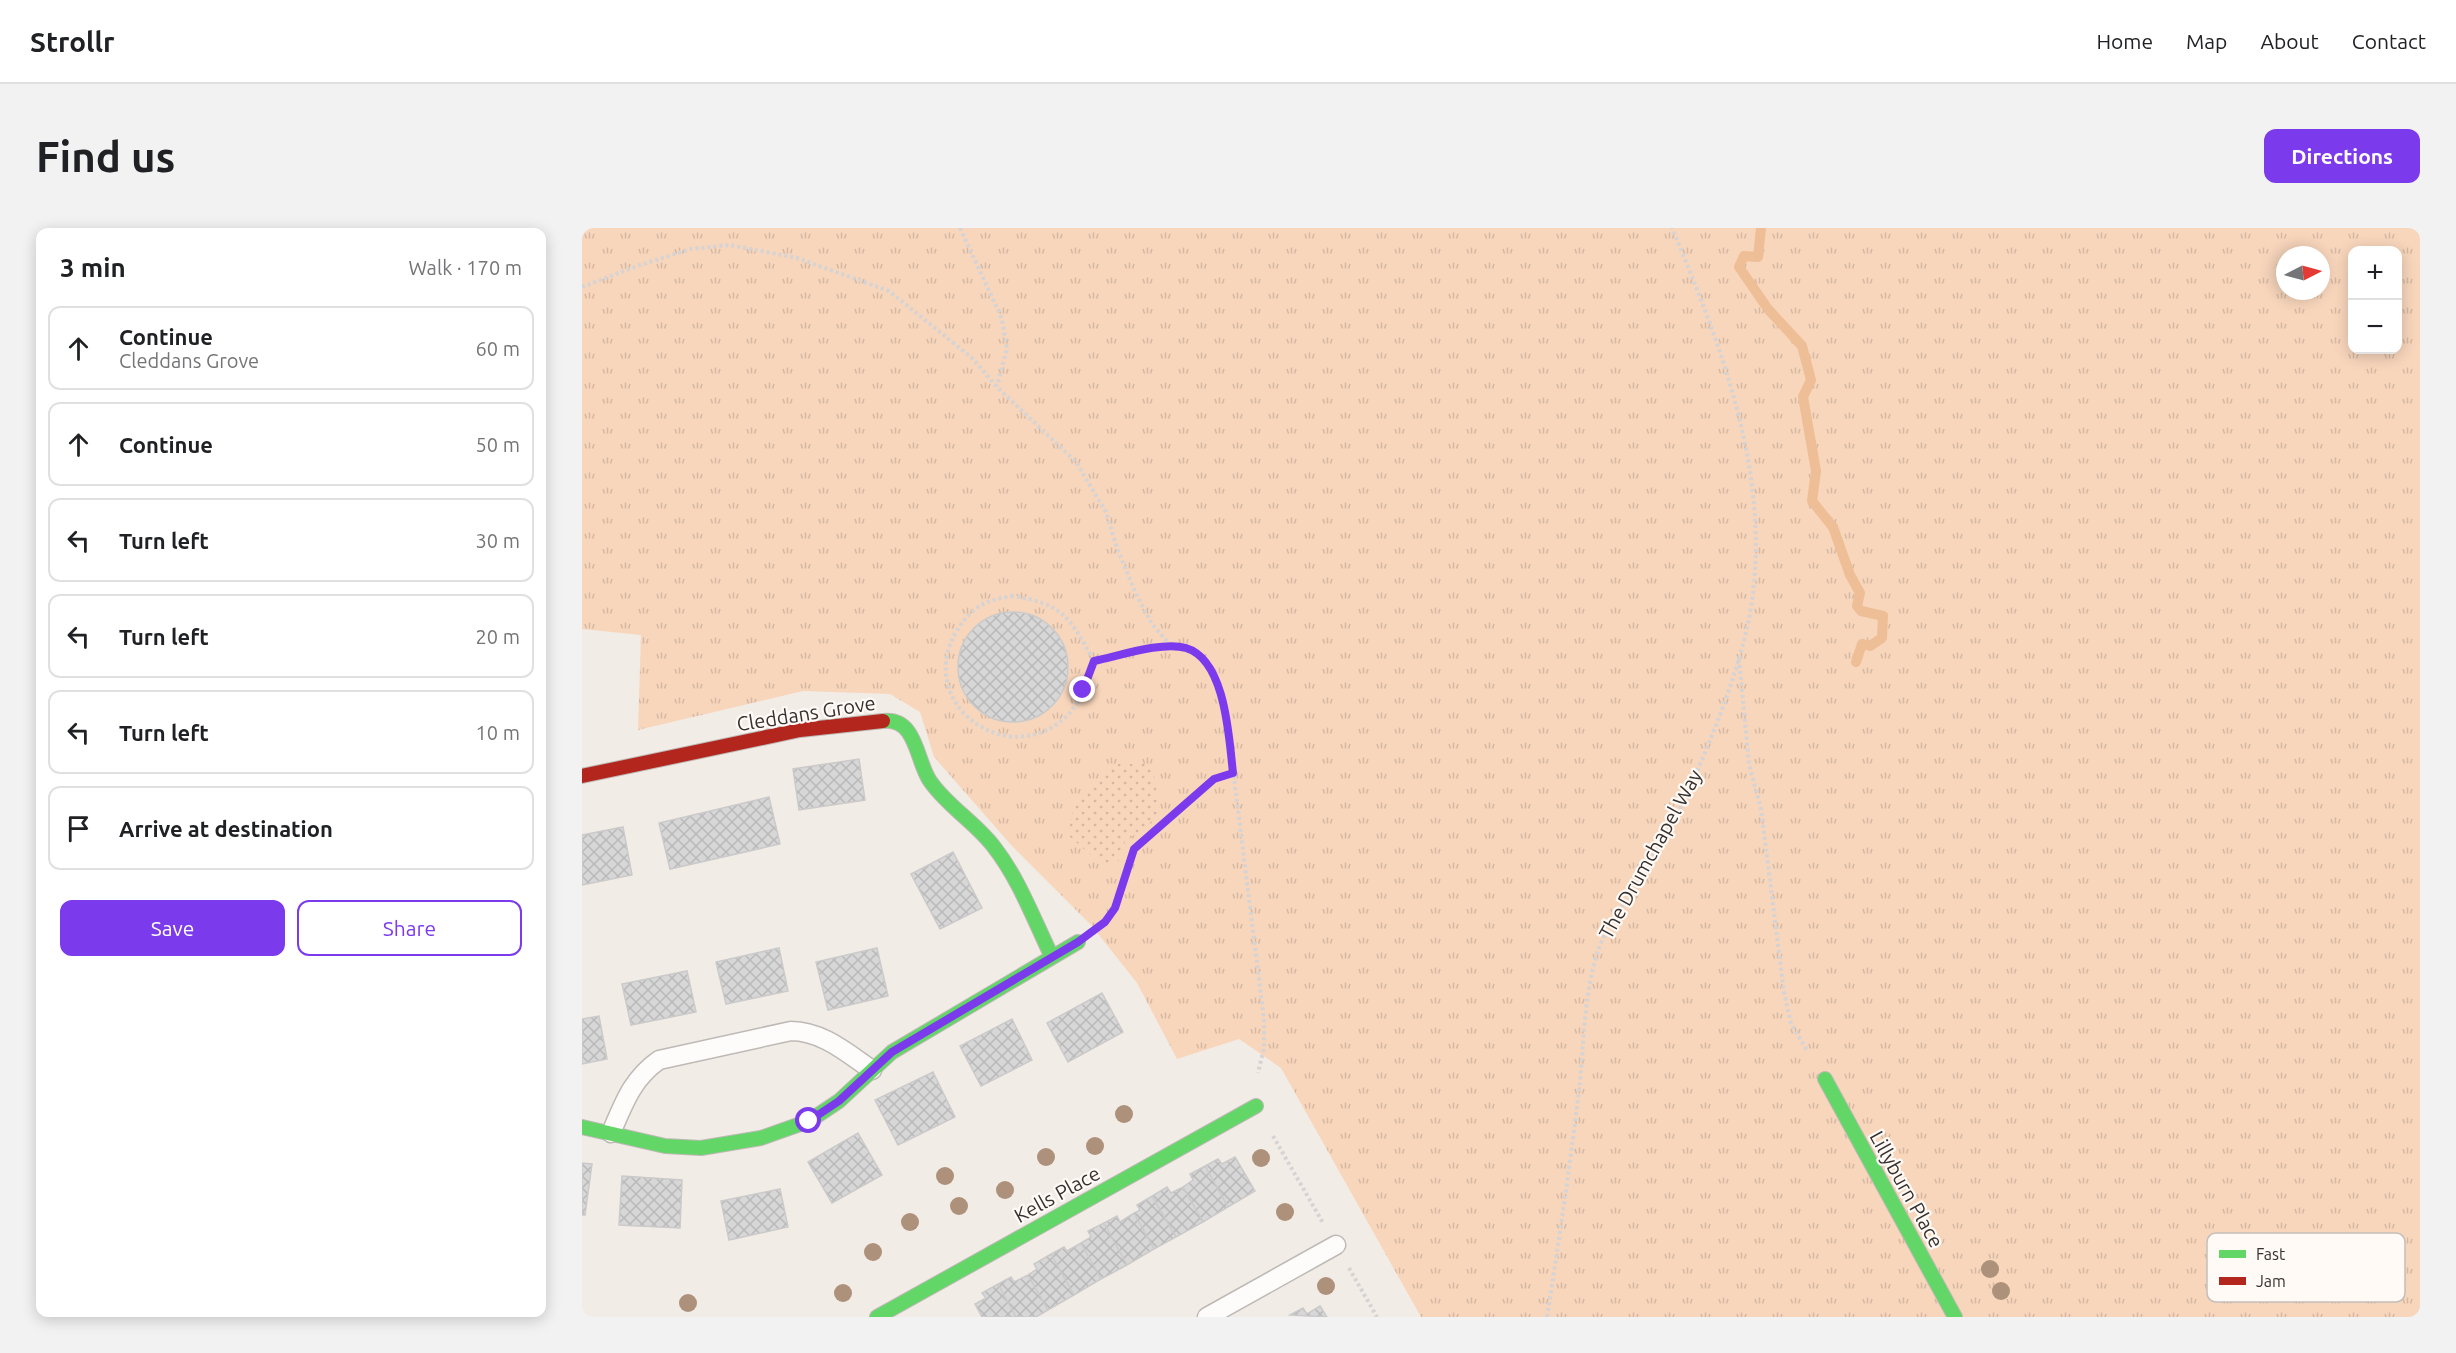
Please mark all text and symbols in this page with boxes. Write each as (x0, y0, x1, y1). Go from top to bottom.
text: Strollr (30, 26, 115, 57)
text: Home (2096, 29, 2153, 53)
text: Map (2186, 29, 2227, 53)
text: About (2260, 29, 2319, 53)
text: Contact (2352, 29, 2426, 53)
button: Directions (2264, 129, 2420, 183)
text: Find us (36, 133, 175, 180)
north arrow (2276, 246, 2330, 300)
map controls (2348, 246, 2402, 354)
button: + (2348, 246, 2402, 300)
text: 3 min (60, 253, 126, 282)
text: Walk · 170 m (409, 256, 522, 279)
button: − (2348, 300, 2402, 354)
text: Continue (119, 324, 213, 349)
icon: ahead (62, 332, 95, 365)
text: 60 m (476, 337, 520, 360)
text: Cleddans Grove (119, 349, 259, 372)
icon: ahead (62, 428, 95, 461)
text: Continue (119, 432, 213, 457)
text: 50 m (476, 433, 520, 456)
icon: left (62, 524, 95, 557)
text: Turn left (119, 528, 209, 553)
text: 30 m (476, 529, 520, 552)
icon: left (62, 620, 95, 653)
text: Turn left (119, 624, 209, 649)
text: 20 m (476, 625, 520, 648)
route end (1069, 676, 1095, 702)
street label: Cleddans Grove (735, 691, 877, 735)
icon: left (62, 716, 95, 749)
text: Turn left (119, 720, 209, 745)
text: 10 m (476, 721, 520, 744)
street label: The Drumchapel Way (1594, 765, 1706, 943)
icon: arrive (62, 812, 95, 845)
text: Arrive at destination (119, 816, 333, 841)
button: Save (60, 900, 285, 956)
button: Share (297, 900, 522, 956)
route start (795, 1107, 821, 1133)
street label: Lillyburn Place (1866, 1127, 1948, 1251)
street label: Kells Place (1010, 1161, 1104, 1227)
legend (2207, 1233, 2405, 1302)
text: Fast (2256, 1245, 2286, 1263)
text: Jam (2256, 1272, 2286, 1290)

